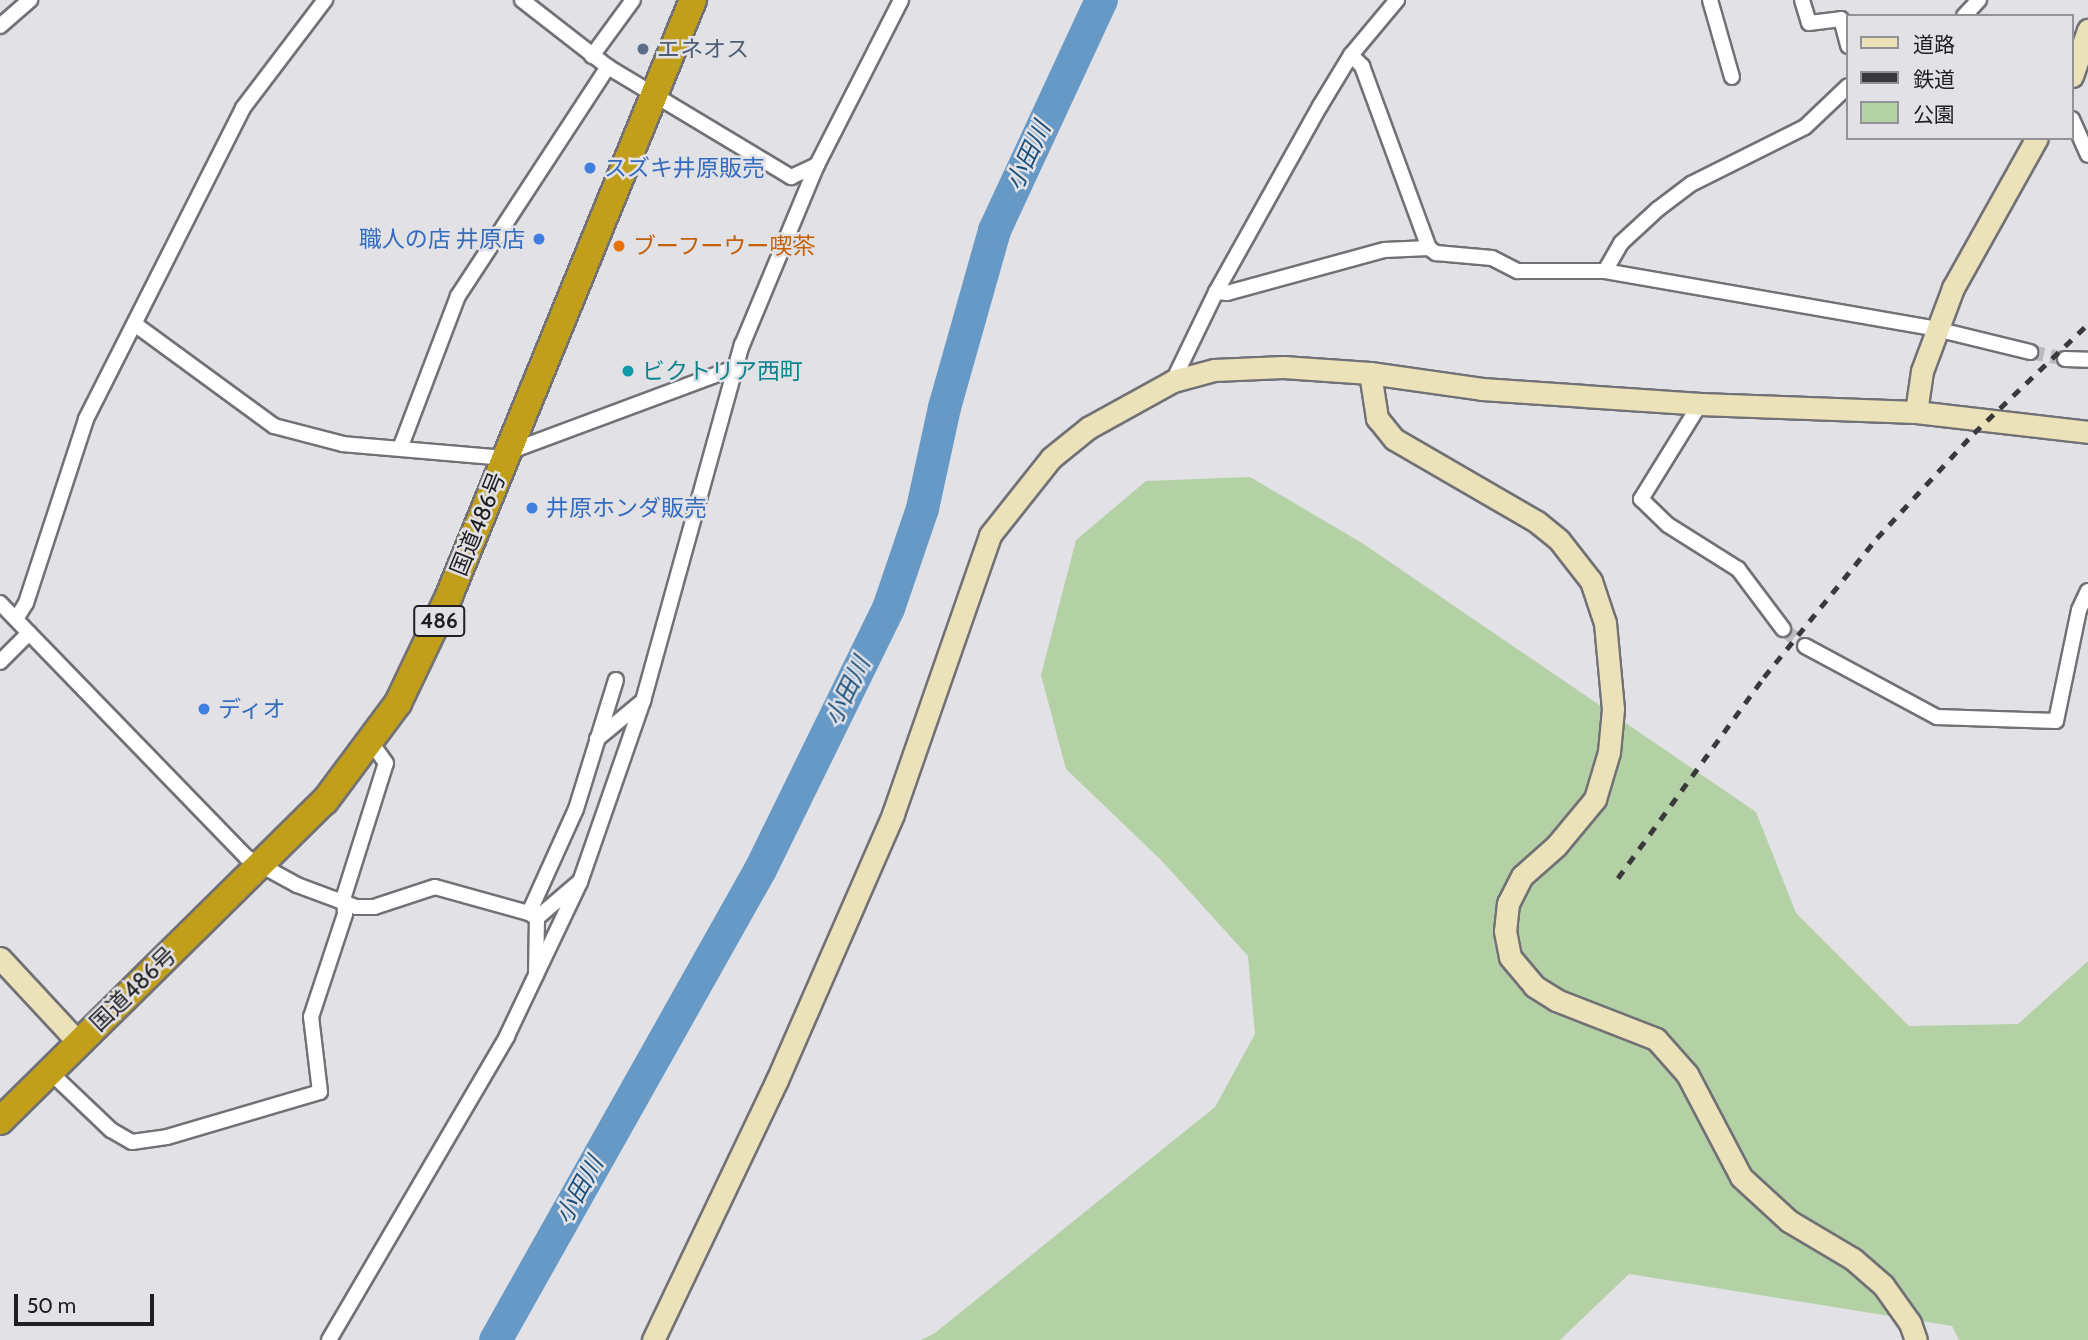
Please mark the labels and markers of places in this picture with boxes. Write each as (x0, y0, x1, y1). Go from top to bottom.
place label: エネオス (657, 35, 749, 63)
marker: エネオス (635, 41, 651, 57)
place label: スズキ井原販売 (604, 154, 765, 182)
marker: スズキ井原販売 (582, 160, 598, 176)
place label: 職人の店 井原店 (359, 225, 525, 253)
marker: 職人の店 井原店 (531, 231, 547, 247)
place label: ブーフーウー喫茶 (633, 232, 817, 260)
marker: ブーフーウー喫茶 (611, 238, 627, 254)
place label: ビクトリア西町 (642, 357, 803, 385)
marker: ビクトリア西町 (620, 363, 636, 379)
place label: 井原ホンダ販売 (546, 494, 707, 522)
marker: 井原ホンダ販売 (524, 500, 540, 516)
place label: ディオ (218, 695, 287, 723)
marker: ディオ (196, 701, 212, 717)

